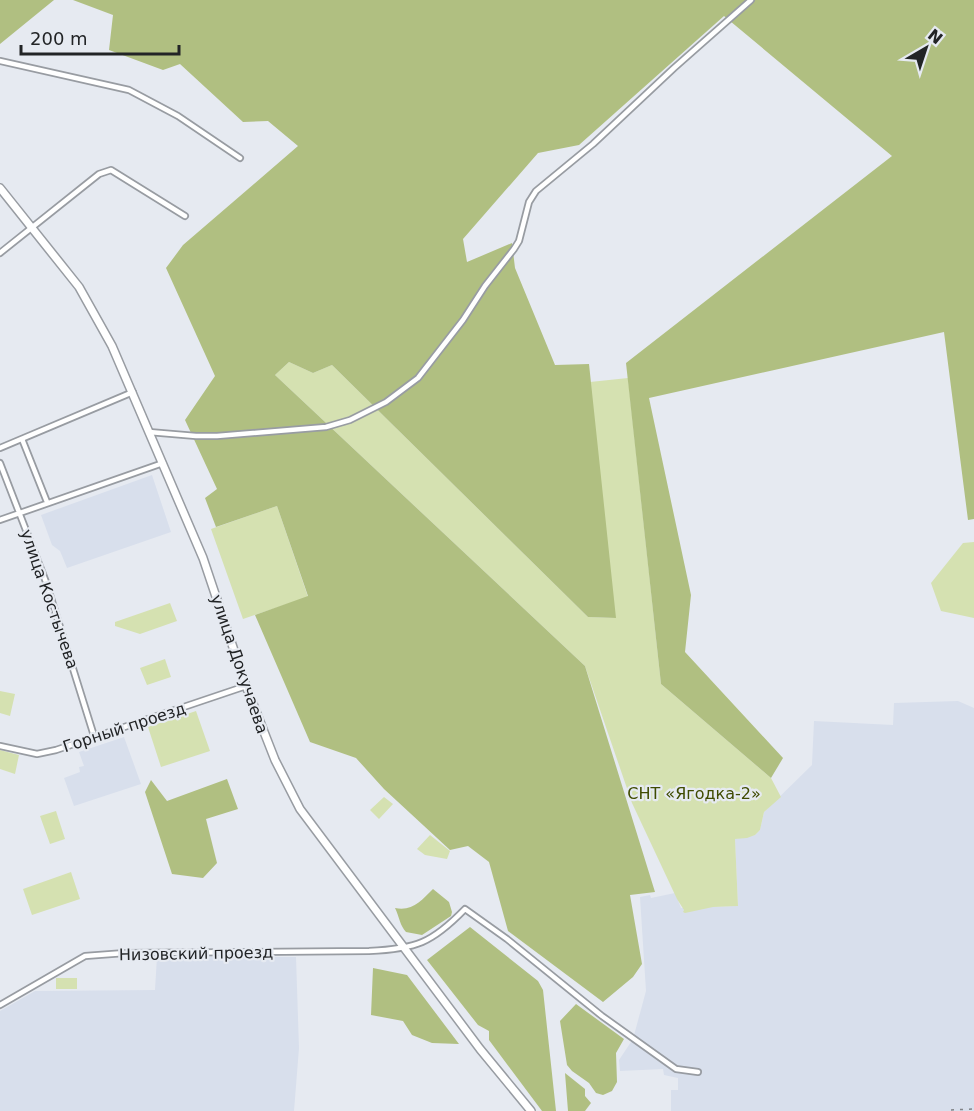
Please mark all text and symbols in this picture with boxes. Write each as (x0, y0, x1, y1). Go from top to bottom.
scale bar (21, 18, 178, 56)
north arrow (896, 18, 956, 78)
text: N (924, 25, 946, 48)
text: 200 m (30, 28, 88, 49)
street label: улица Костычева (17, 527, 82, 671)
street label: улица Докучаева (207, 592, 272, 736)
street label: Горный проезд (60, 699, 188, 756)
park label: СНТ «Ягодка-2» (627, 784, 761, 803)
street label: Низовский проезд (119, 943, 273, 964)

